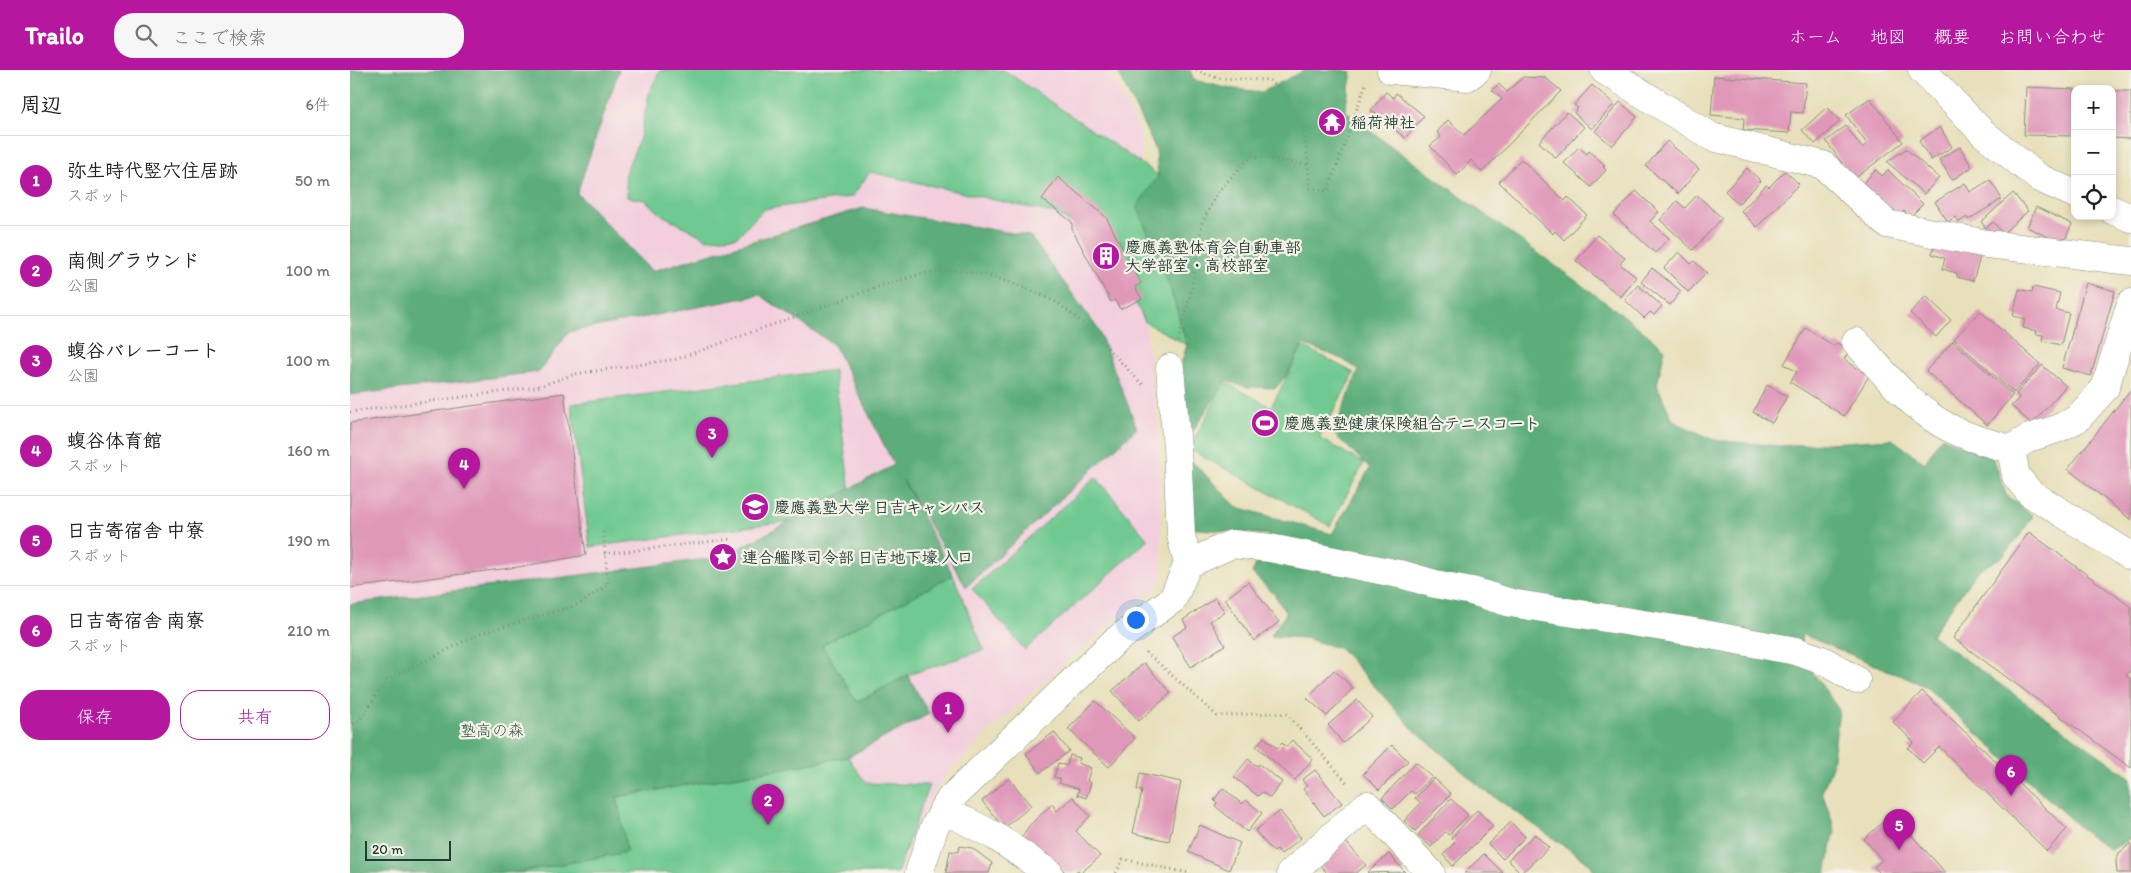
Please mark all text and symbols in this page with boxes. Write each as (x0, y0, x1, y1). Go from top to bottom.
search box (114, 13, 464, 58)
text: Trailo (25, 21, 84, 50)
icon: search (132, 21, 160, 49)
text: ここで検索 (172, 26, 267, 49)
text: ホーム (1789, 26, 1842, 48)
text: 地図 (1870, 26, 1906, 48)
text: 概要 (1934, 26, 1970, 48)
text: お問い合わせ (1998, 26, 2106, 48)
map controls (2071, 85, 2116, 220)
button: + (2071, 85, 2116, 130)
text: 周辺 (20, 92, 62, 117)
text: 6件 (306, 95, 330, 114)
temple icon: 稲荷神社 (1317, 107, 1347, 137)
place label: 稲荷神社 (1351, 113, 1415, 132)
button: − (2071, 130, 2116, 175)
text: 弥生時代竪穴住居跡 (67, 159, 238, 182)
text: 1 (32, 171, 40, 190)
text: 50 m (295, 171, 330, 190)
button: locate (2071, 175, 2116, 220)
text: スポット (67, 186, 131, 205)
place label: 慶應義塾体育会自動車部 大学部室・高校部室 (1125, 238, 1301, 275)
building icon: 慶應義塾体育会自動車部 大学部室・高校部室 (1091, 241, 1121, 271)
text: 南側グラウンド (67, 249, 200, 272)
text: 2 (32, 261, 40, 280)
text: 100 m (286, 261, 330, 280)
text: 公園 (67, 276, 99, 295)
text: 蝮谷バレーコート (67, 339, 220, 362)
text: 3 (32, 351, 40, 370)
text: 100 m (286, 351, 330, 370)
text: 公園 (67, 366, 99, 385)
sports icon: 慶應義塾健康保険組合テニスコート (1250, 408, 1280, 438)
place label: 慶應義塾健康保険組合テニスコート (1284, 414, 1540, 433)
pin: 3 (696, 417, 728, 458)
text: 蝮谷体育館 (67, 429, 162, 452)
text: 4 (31, 441, 41, 460)
text: 160 m (287, 441, 330, 460)
pin: 4 (448, 448, 480, 489)
text: スポット (67, 456, 131, 475)
school or university icon: 慶應義塾大学 日吉キャンパス (740, 492, 770, 522)
place label: 慶應義塾大学 日吉キャンパス (774, 498, 985, 517)
text: 日吉寄宿舎 中寮 (67, 519, 204, 542)
text: 5 (32, 531, 40, 550)
text: 190 m (287, 531, 330, 550)
place icon: 連合艦隊司令部 日吉地下壕 入口 (708, 542, 738, 572)
text: スポット (67, 546, 131, 565)
place label: 連合艦隊司令部 日吉地下壕 入口 (742, 548, 973, 567)
your location (1123, 607, 1149, 633)
text: 日吉寄宿舎 南寮 (67, 609, 204, 632)
text: 6 (32, 621, 40, 640)
text: 210 m (287, 621, 330, 640)
text: スポット (67, 636, 131, 655)
button: 保存 (20, 690, 170, 740)
button: 共有 (180, 690, 330, 740)
pin: 1 (932, 692, 964, 733)
park label: 塾高の森 (460, 721, 524, 740)
pin: 6 (1995, 755, 2027, 796)
pin: 2 (752, 784, 784, 825)
pin: 5 (1883, 809, 1915, 850)
scale bar (365, 838, 451, 861)
text: 20 m (372, 841, 403, 858)

